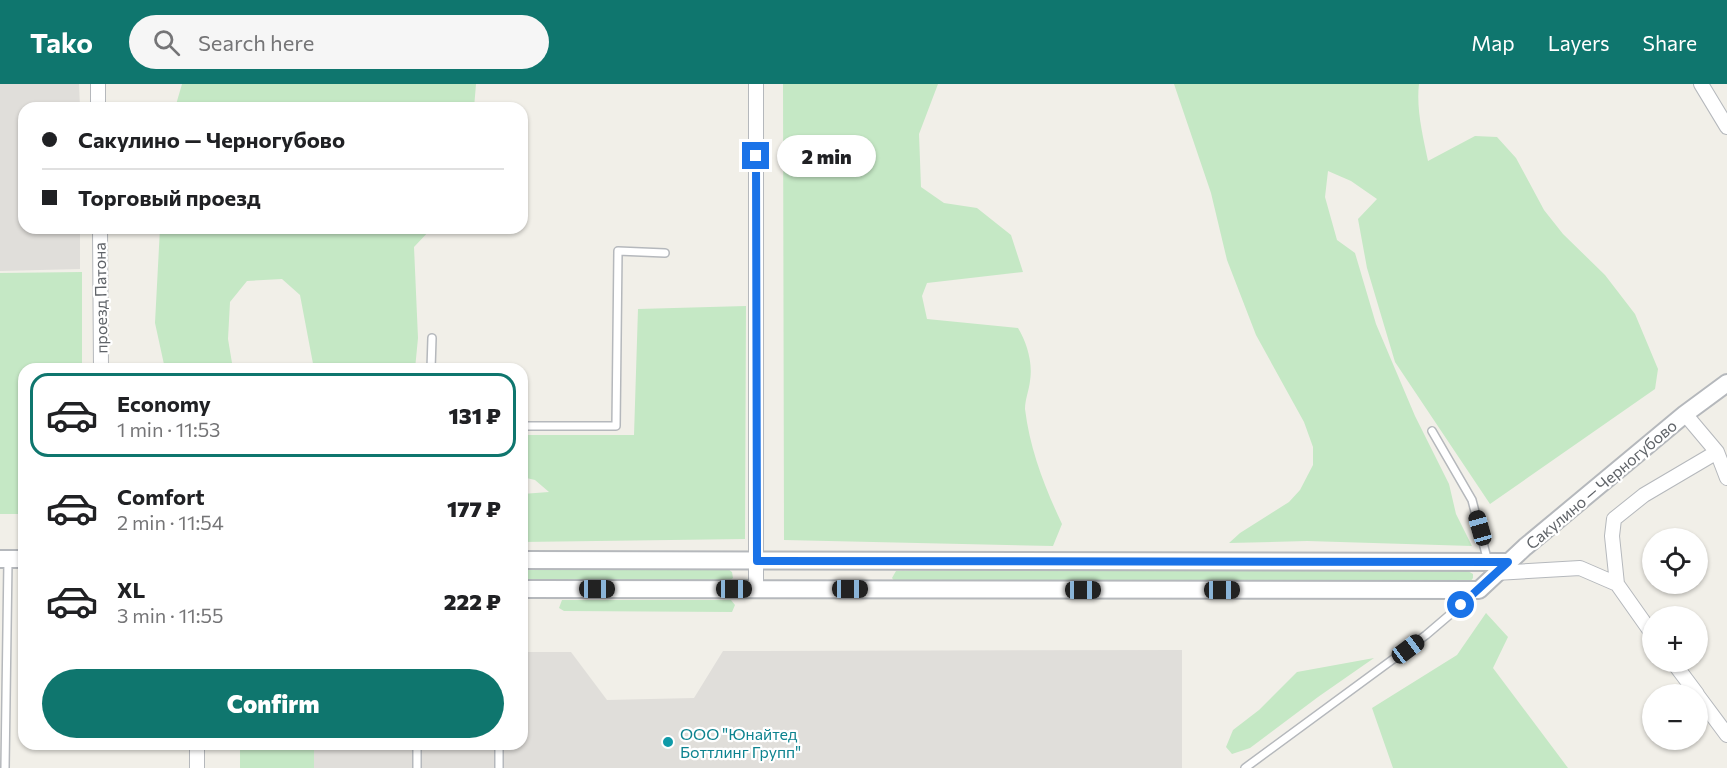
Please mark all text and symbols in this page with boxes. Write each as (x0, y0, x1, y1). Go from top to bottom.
search box (129, 15, 549, 69)
text: Tako (30, 25, 93, 59)
icon: search (150, 26, 183, 59)
text: Search here (198, 29, 314, 56)
text: Map (1471, 30, 1515, 55)
text: Layers (1548, 30, 1610, 55)
text: Share (1643, 30, 1697, 55)
text: Сакулино — Черногубово (78, 126, 345, 153)
callout: 2 min (777, 135, 876, 177)
route end (742, 142, 769, 169)
text: 2 min (801, 144, 852, 168)
text: Торговый проезд (78, 184, 260, 211)
street label: проезд Патона (90, 242, 110, 354)
icon: car (45, 388, 99, 442)
text: Economy (117, 390, 211, 417)
text: 131 ₽ (448, 402, 501, 429)
street label: Сакулино — Черногубово (1522, 415, 1680, 553)
text: 1 min · 11:53 (117, 417, 221, 441)
icon: car (45, 481, 99, 535)
text: Comfort (117, 483, 205, 510)
text: 177 ₽ (447, 495, 501, 522)
car (1466, 508, 1494, 548)
text: 2 min · 11:54 (117, 510, 224, 534)
map controls (1642, 528, 1708, 750)
button: locate (1642, 528, 1708, 594)
icon: car (45, 574, 99, 628)
text: XL (117, 576, 145, 603)
car (579, 580, 615, 598)
car (716, 580, 752, 598)
car (832, 580, 868, 598)
car (1065, 581, 1101, 599)
car (1204, 581, 1240, 599)
text: 222 ₽ (444, 588, 501, 615)
route start (1447, 591, 1474, 618)
text: 3 min · 11:55 (117, 603, 223, 627)
button: + (1642, 606, 1708, 672)
car (1388, 631, 1428, 667)
button: Confirm (42, 669, 504, 738)
button: − (1642, 684, 1708, 750)
place label: ООО "Юнайтед Боттлинг Групп" (680, 724, 801, 761)
marker: ООО "Юнайтед Боттлинг Групп" (661, 735, 675, 749)

